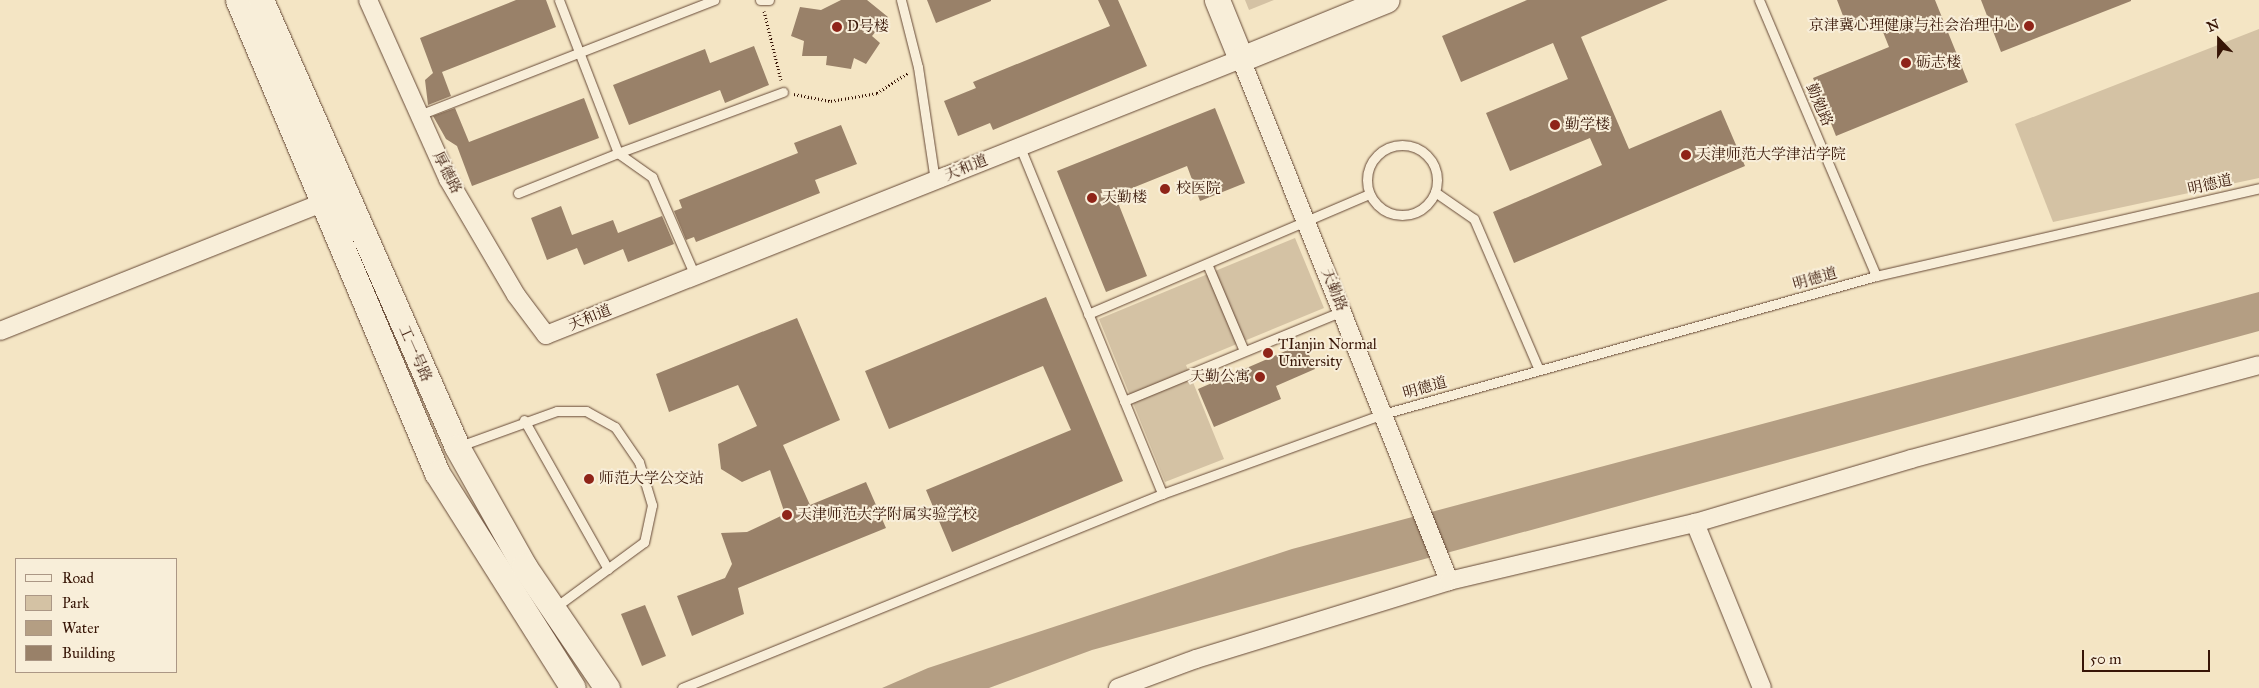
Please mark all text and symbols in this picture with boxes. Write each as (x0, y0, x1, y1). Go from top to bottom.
north arrow (2194, 15, 2244, 65)
text: N (2205, 16, 2222, 36)
place label: 京津冀心理健康与社会治理中心 (1809, 17, 2019, 35)
place label: D号楼 (847, 18, 889, 36)
marker: 京津冀心理健康与社会治理中心 (2023, 20, 2035, 32)
marker: D号楼 (831, 21, 843, 33)
place label: 砺志楼 (1916, 54, 1961, 72)
marker: 砺志楼 (1900, 57, 1912, 69)
street label: 勤勉路 (1802, 81, 1836, 129)
place label: 勤学楼 (1565, 116, 1610, 134)
marker: 勤学楼 (1549, 119, 1561, 131)
place label: 天津师范大学津沽学院 (1696, 146, 1846, 164)
street label: 厚德路 (429, 149, 465, 197)
marker: 天津师范大学津沽学院 (1680, 149, 1692, 161)
street label: 天和道 (942, 151, 990, 185)
street label: 明德道 (2186, 171, 2234, 199)
place label: 校医院 (1176, 180, 1221, 198)
marker: 校医院 (1158, 182, 1172, 196)
place label: 天勤楼 (1102, 189, 1147, 207)
marker: 天勤楼 (1086, 192, 1098, 204)
street label: 明德道 (1791, 264, 1839, 294)
street label: 天勤路 (1317, 266, 1351, 314)
street label: 天和道 (566, 301, 614, 335)
street label: 工一号路 (395, 323, 435, 385)
place label: TIanjin Normal University (1278, 335, 1377, 370)
marker: TIanjin Normal University (1262, 347, 1274, 359)
place label: 天勤公寓 (1190, 368, 1250, 386)
marker: 天勤公寓 (1254, 371, 1266, 383)
street label: 明德道 (1401, 373, 1449, 403)
place label: 师范大学公交站 (599, 470, 704, 488)
marker: 师范大学公交站 (583, 473, 595, 485)
place label: 天津师范大学附属实验学校 (797, 506, 977, 524)
marker: 天津师范大学附属实验学校 (781, 509, 793, 521)
legend (15, 558, 178, 673)
text: Road (62, 569, 94, 587)
text: Park (62, 594, 89, 612)
text: Water (62, 619, 99, 637)
scale bar (2084, 640, 2212, 672)
text: Building (62, 644, 115, 662)
text: 50 m (2090, 650, 2122, 668)

